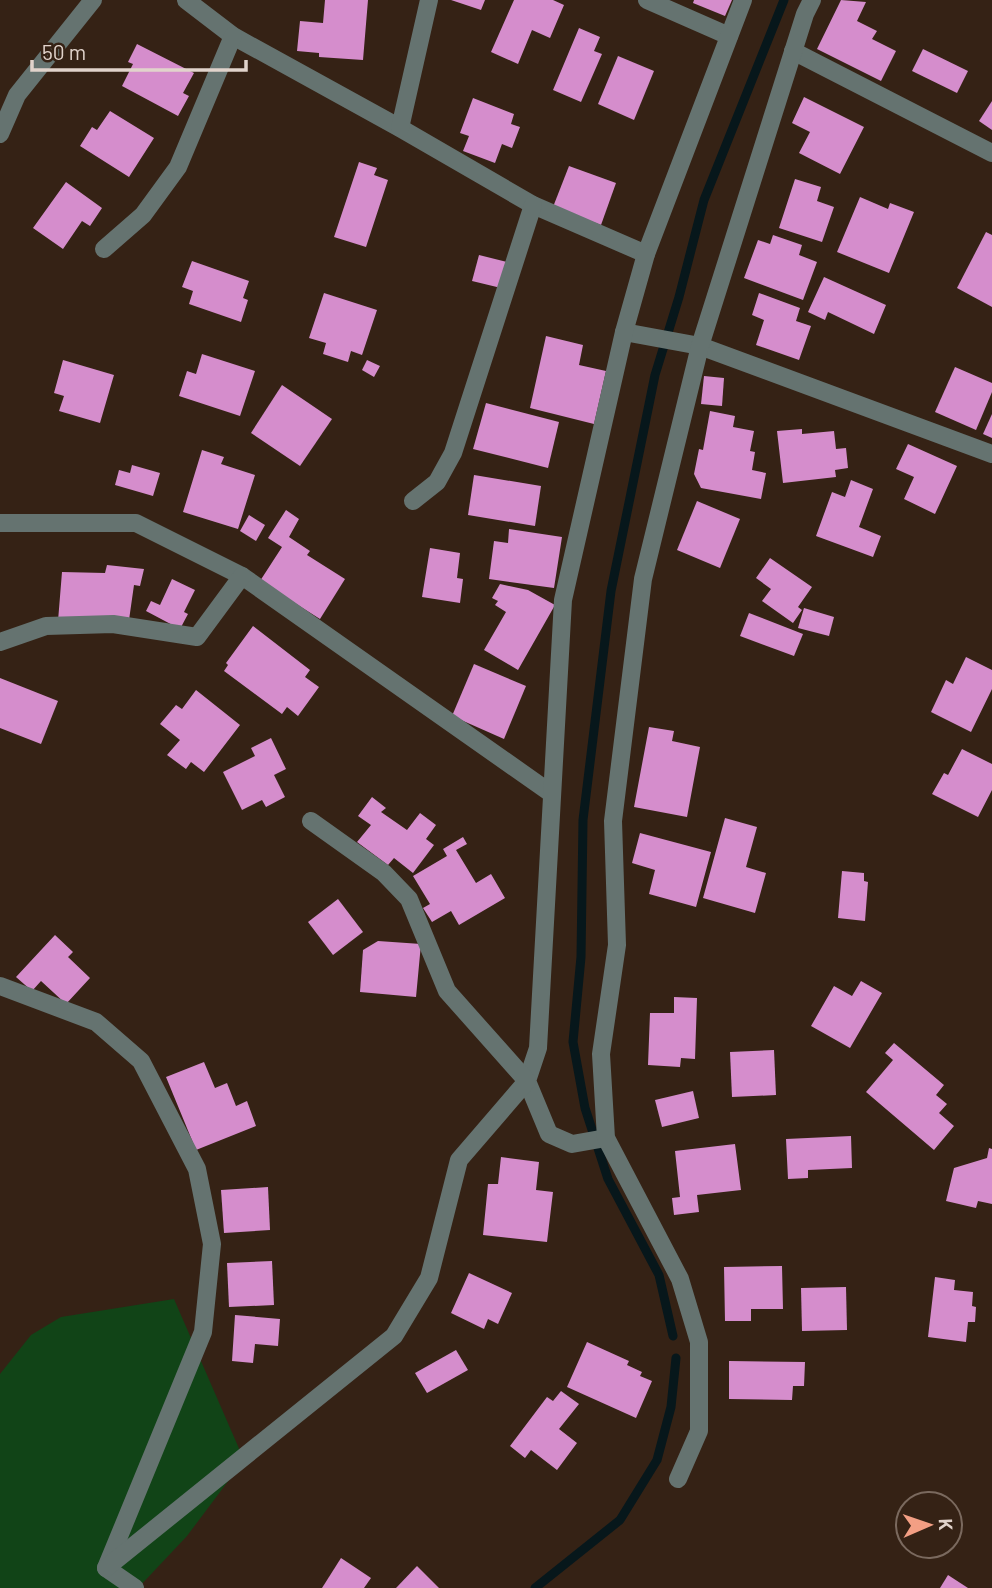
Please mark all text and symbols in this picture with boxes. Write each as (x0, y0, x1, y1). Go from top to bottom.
scale bar (32, 28, 245, 72)
text: 50 m (42, 39, 86, 64)
north arrow (894, 1490, 964, 1560)
text: K (935, 1518, 958, 1531)

